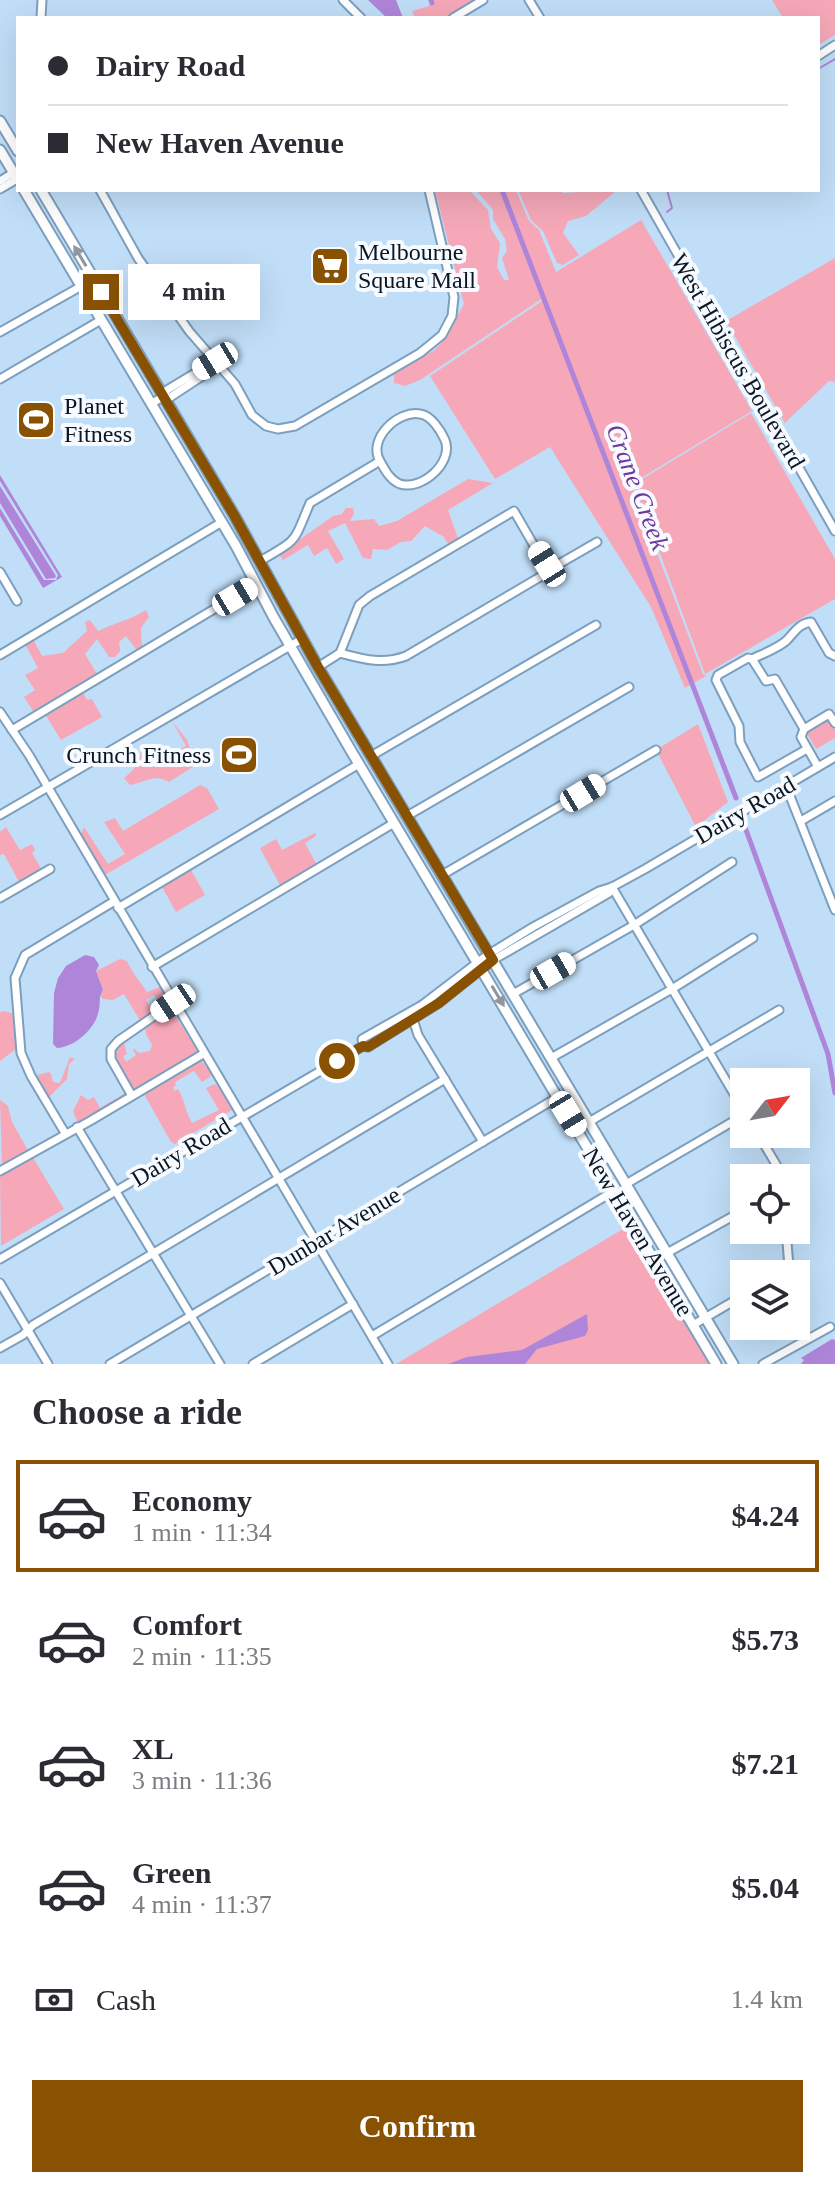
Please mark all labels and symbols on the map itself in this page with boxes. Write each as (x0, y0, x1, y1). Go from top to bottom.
place label: Melbourne Square Mall (358, 239, 476, 293)
one-way arrow (73, 245, 87, 267)
supermarket icon: Melbourne Square Mall (309, 245, 351, 287)
street label: West Hibiscus Boulevard (666, 249, 810, 473)
callout: 4 min (129, 264, 261, 320)
route end (83, 274, 119, 310)
car (188, 338, 242, 384)
place label: Planet Fitness (64, 393, 132, 447)
sports icon: Planet Fitness (15, 399, 57, 441)
water label: Crane Creek (600, 420, 675, 555)
car (524, 537, 570, 591)
car (208, 574, 262, 620)
sports icon: Crunch Fitness (218, 734, 260, 776)
place label: Crunch Fitness (66, 742, 211, 768)
car (556, 770, 610, 816)
street label: Dairy Road (690, 771, 800, 849)
car (526, 949, 580, 993)
car (146, 980, 200, 1026)
one-way arrow (491, 985, 505, 1007)
route start (319, 1043, 355, 1079)
north arrow (730, 1068, 810, 1148)
car (545, 1087, 591, 1141)
street label: Dairy Road (127, 1112, 235, 1192)
street label: New Haven Avenue (578, 1143, 698, 1321)
street label: Dunbar Avenue (263, 1181, 405, 1281)

